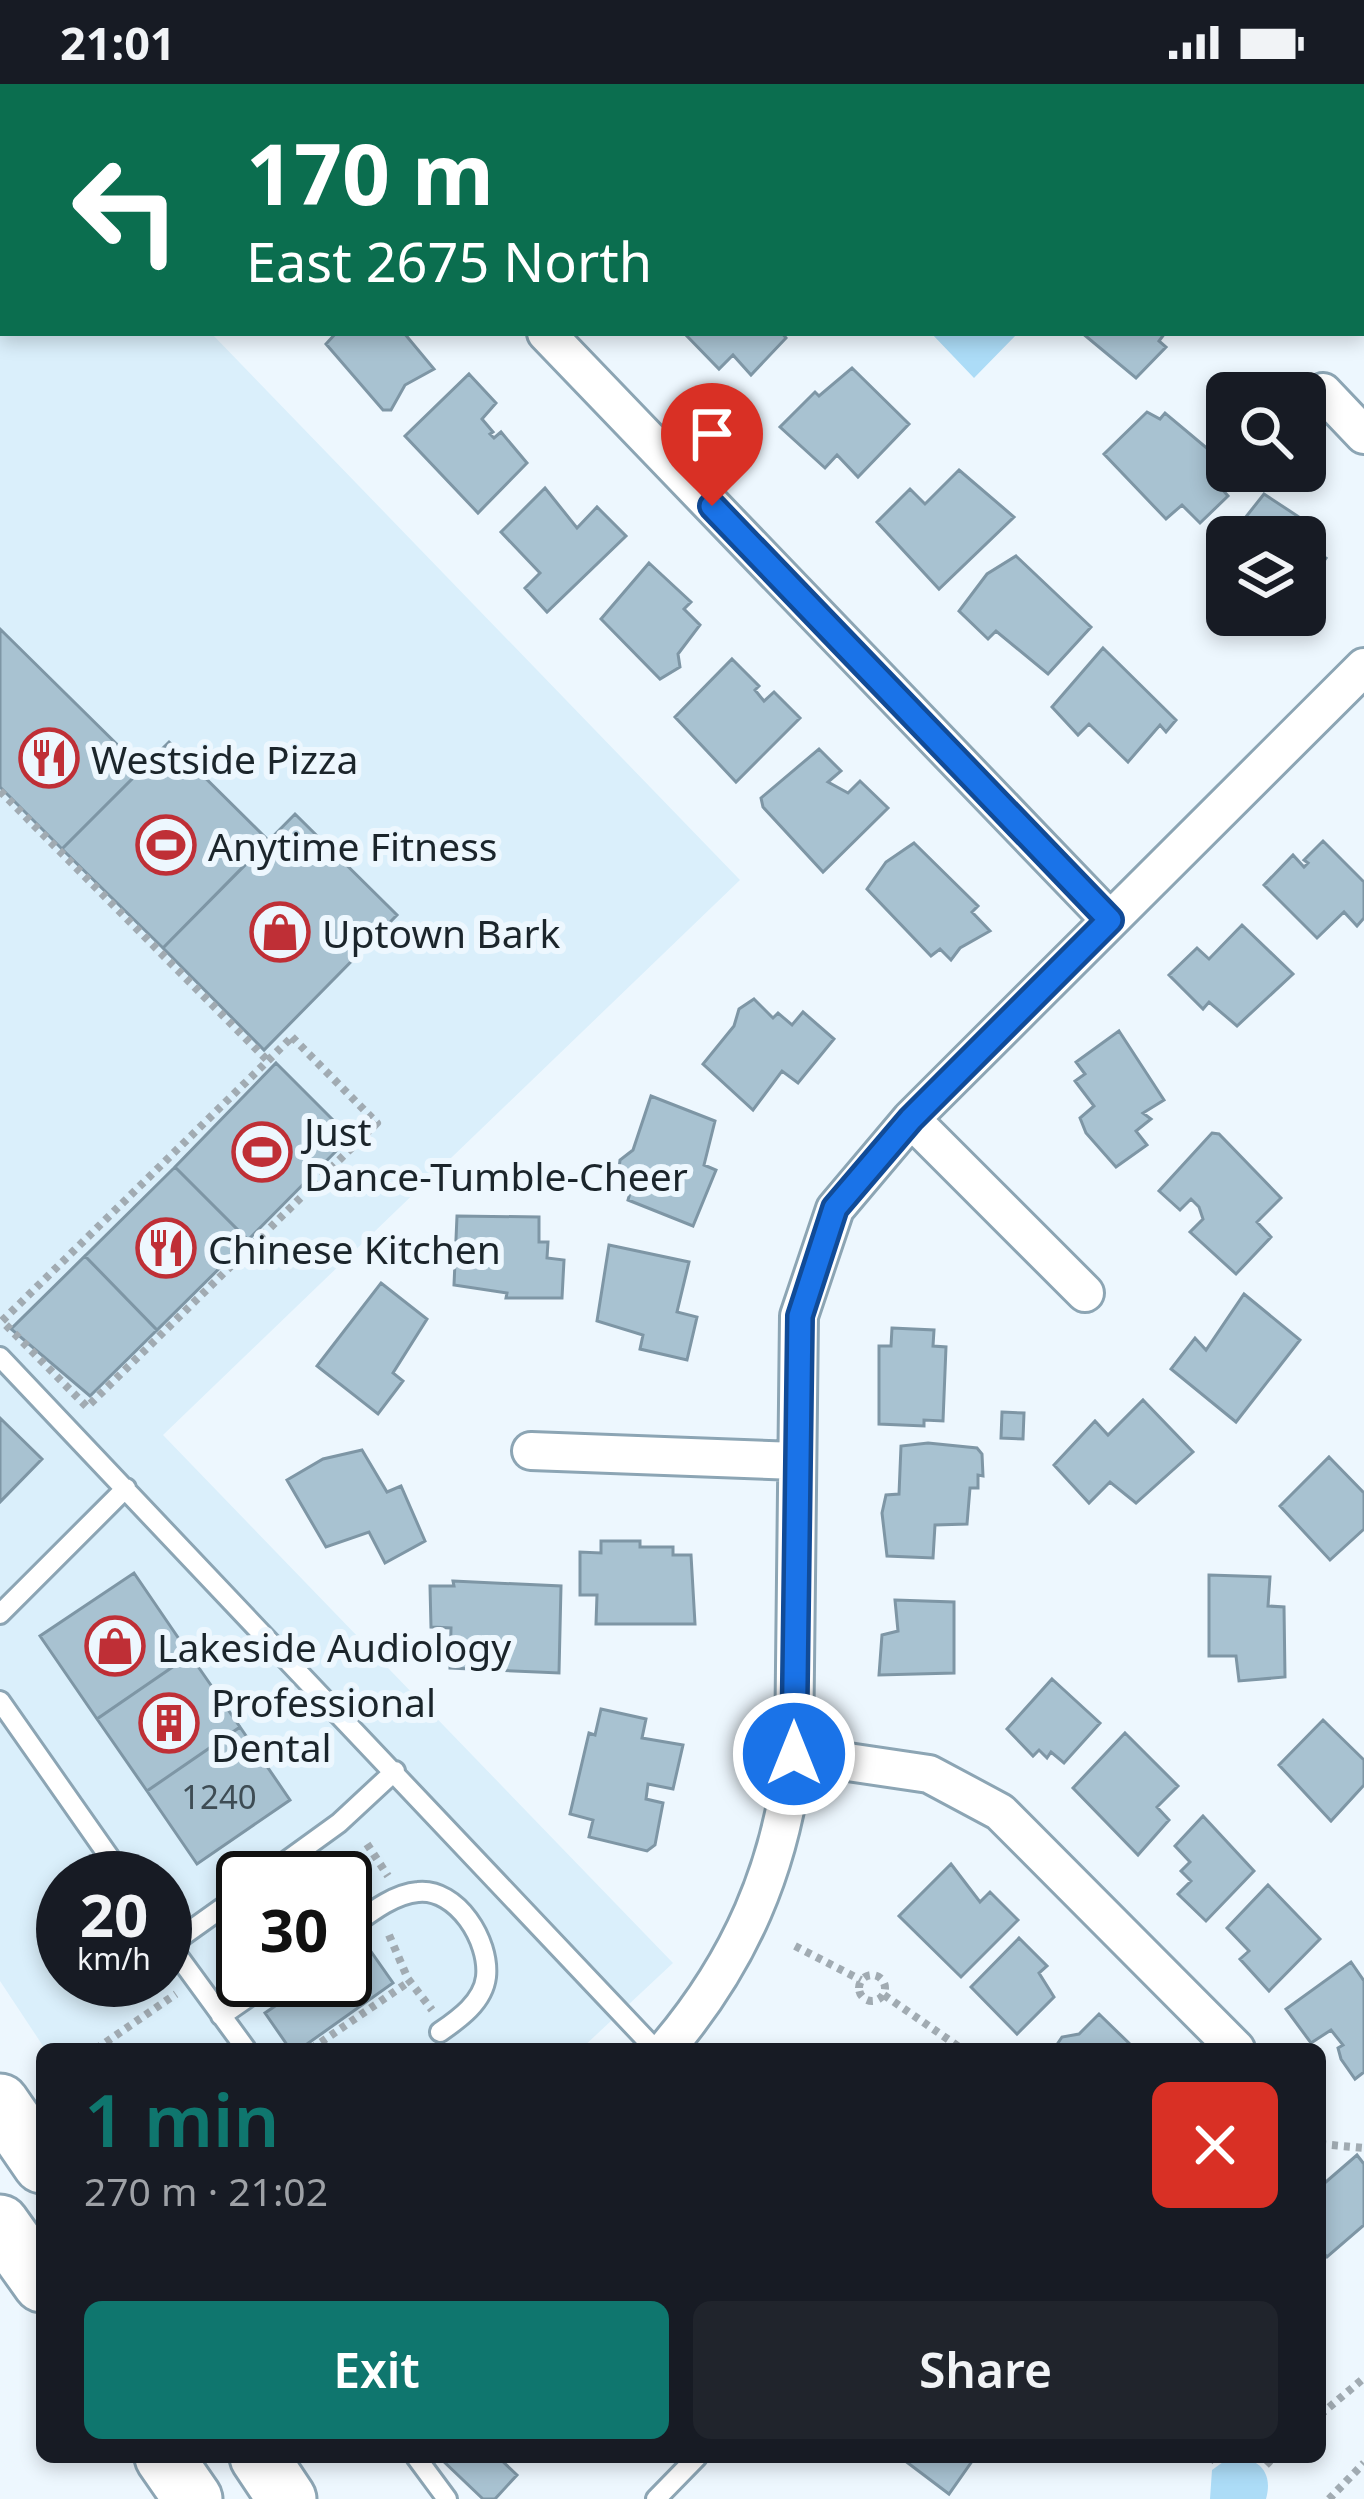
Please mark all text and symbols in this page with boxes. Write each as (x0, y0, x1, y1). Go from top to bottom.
text: 21:01 (60, 12, 176, 73)
text: 170 m (246, 115, 494, 230)
icon: left (48, 132, 204, 288)
text: East 2675 North (246, 224, 652, 298)
map controls (1206, 372, 1326, 636)
button: search (1206, 372, 1326, 492)
pin (661, 383, 763, 506)
icon: arrive (679, 401, 745, 467)
button: layers (1206, 516, 1326, 636)
restaurant icon: Westside Pizza (18, 727, 80, 789)
place label: Westside Pizza (91, 732, 358, 785)
sports icon: Anytime Fitness (135, 814, 197, 876)
place label: Anytime Fitness (208, 819, 498, 872)
shop icon: Uptown Bark (249, 901, 311, 963)
place label: Uptown Bark (322, 906, 561, 959)
place label: Just Dance-Tumble-Cheer (300, 1104, 688, 1202)
sports icon: Just Dance-Tumble-Cheer (231, 1121, 293, 1183)
restaurant icon: Chinese Kitchen (135, 1217, 197, 1279)
place label: Chinese Kitchen (208, 1222, 501, 1275)
shop icon: Lakeside Audiology (84, 1615, 146, 1677)
place label: Lakeside Audiology (157, 1620, 511, 1673)
place label: Professional Dental (211, 1675, 436, 1773)
position arrow (731, 1691, 857, 1817)
building icon: Professional Dental (138, 1692, 200, 1754)
house number: 1240 (181, 1774, 257, 1819)
speed limit sign: 30 (216, 1851, 372, 2007)
text: 20 (80, 1873, 148, 1955)
text: km/h (77, 1938, 151, 1979)
text: 1 min (84, 2070, 279, 2168)
button: close (1152, 2082, 1278, 2208)
text: 270 m · 21:02 (84, 2164, 328, 2217)
button: Exit (84, 2301, 669, 2439)
button: Share (693, 2301, 1278, 2439)

